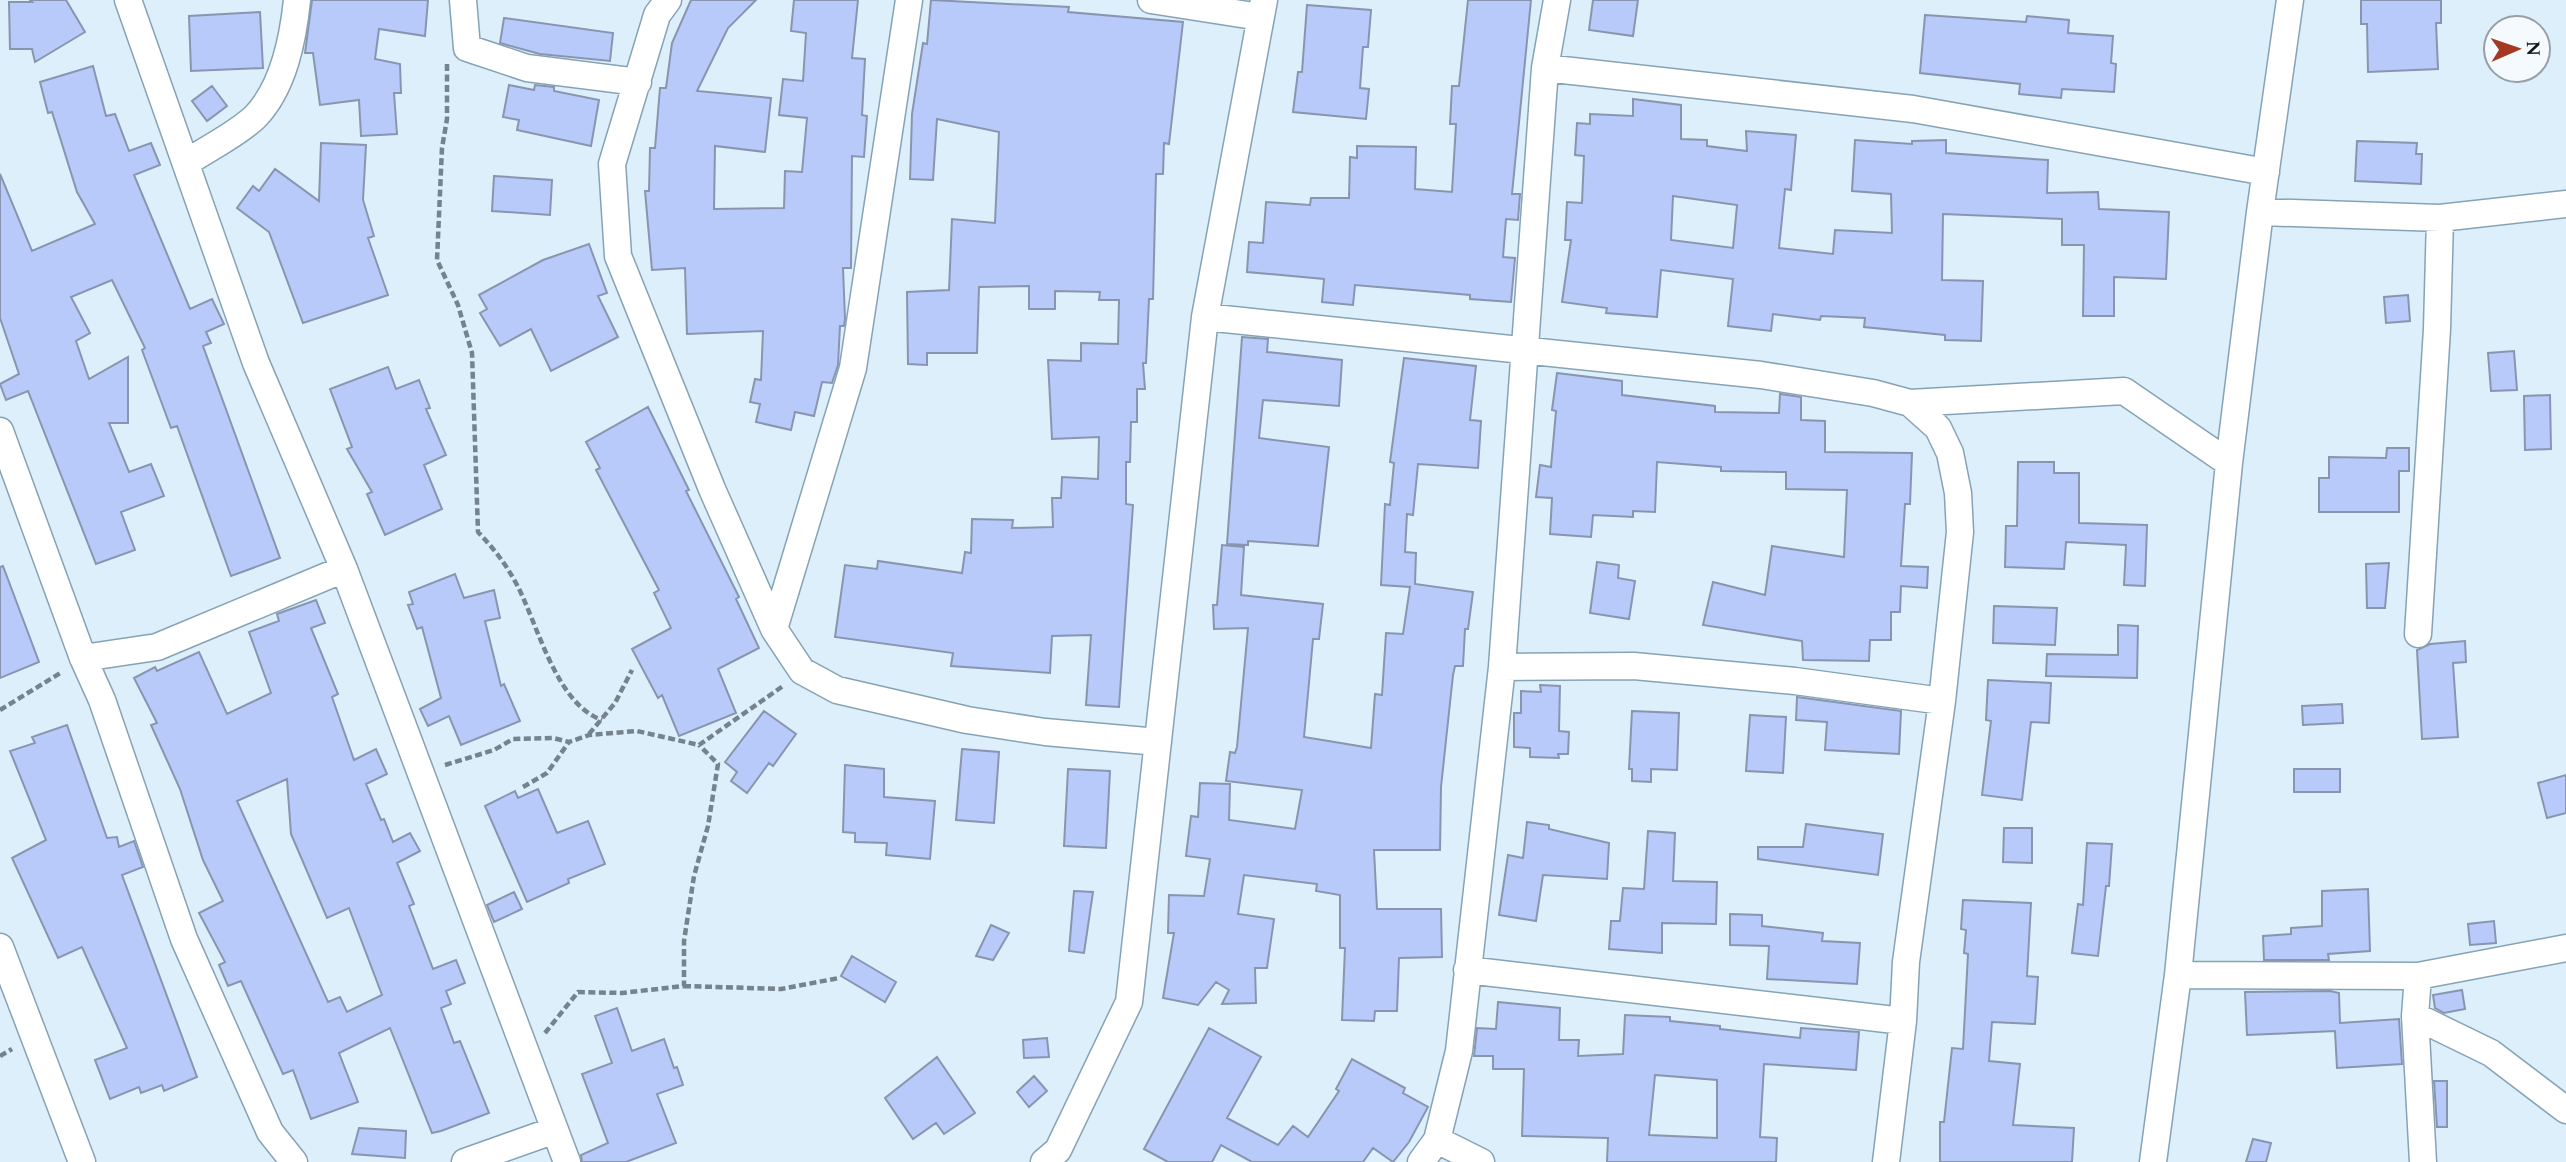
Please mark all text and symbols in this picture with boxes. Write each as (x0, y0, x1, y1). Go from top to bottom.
north arrow (2482, 14, 2552, 84)
text: N (2518, 40, 2547, 57)

